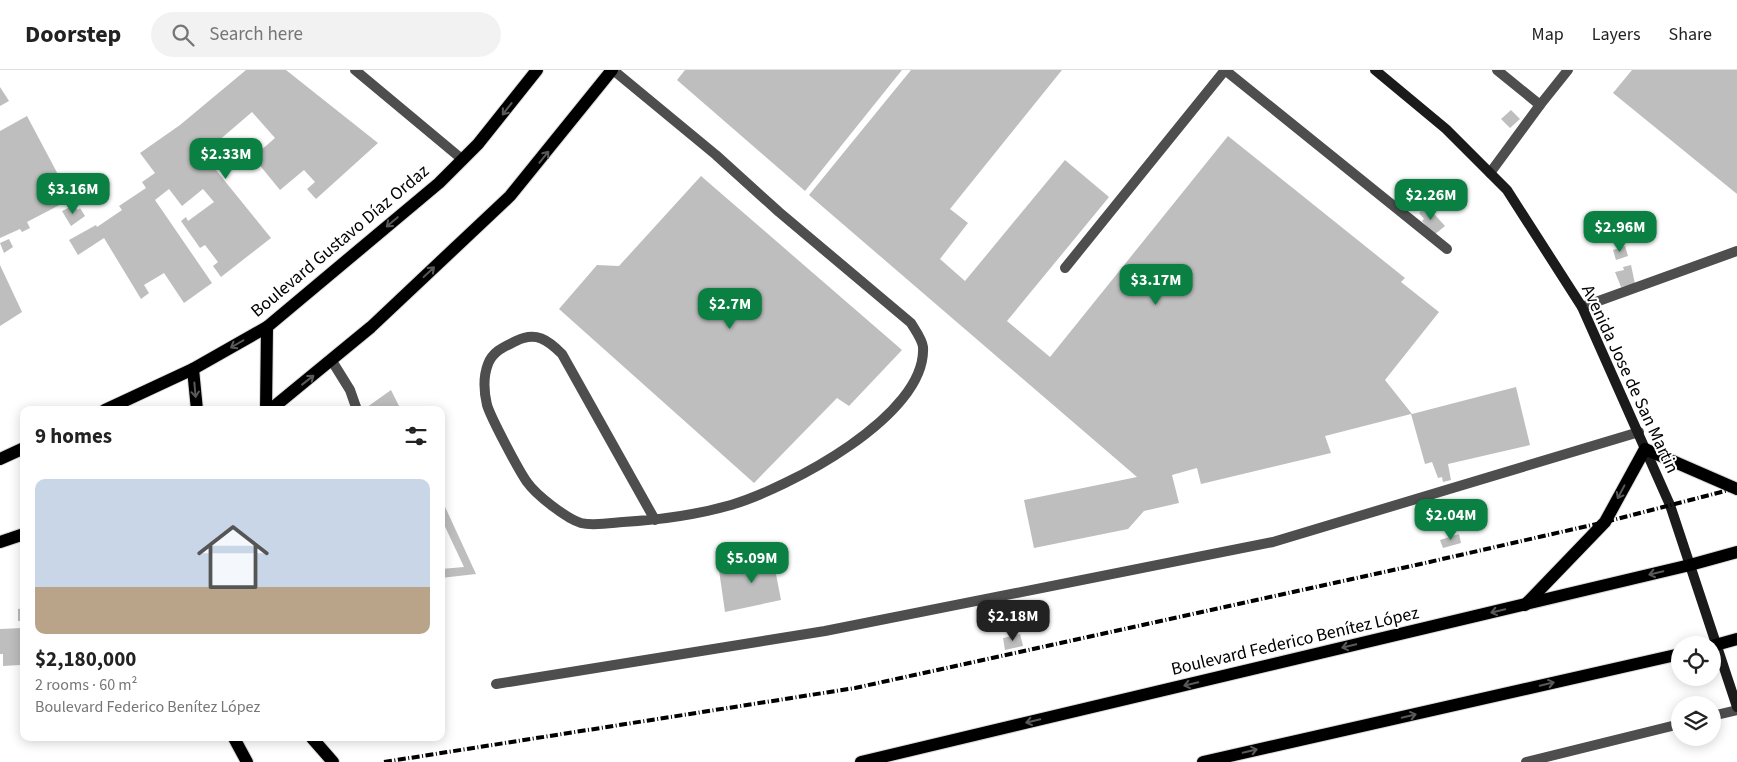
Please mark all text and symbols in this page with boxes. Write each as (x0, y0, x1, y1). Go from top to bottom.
search box (151, 12, 501, 57)
text: Doorstep (25, 17, 121, 52)
icon: search (169, 21, 197, 49)
text: Search here (209, 21, 303, 48)
text: Map (1532, 22, 1564, 47)
text: Layers (1592, 22, 1641, 47)
text: Share (1669, 22, 1712, 47)
one-way arrow (501, 102, 512, 115)
pin: $2.33M (185, 138, 267, 180)
text: $2.33M (201, 143, 251, 165)
one-way arrow (538, 151, 549, 164)
street label: Boulevard Gustavo Díaz Ordaz (246, 159, 435, 323)
pin: $3.16M (32, 172, 114, 215)
text: $3.16M (48, 178, 98, 200)
pin: $2.26M (1390, 178, 1472, 221)
text: $2.26M (1406, 184, 1456, 206)
pin: $2.96M (1579, 210, 1661, 253)
text: $2.96M (1595, 216, 1645, 238)
one-way arrow (385, 217, 398, 228)
pin: $3.17M (1115, 264, 1197, 306)
one-way arrow (423, 266, 436, 278)
text: $3.17M (1131, 269, 1181, 291)
street label: Avenida Jose de San Martin (1575, 281, 1685, 477)
pin: $2.7M (695, 288, 765, 330)
text: $2.7M (709, 293, 751, 315)
one-way arrow (229, 339, 244, 349)
one-way arrow (301, 374, 314, 385)
one-way arrow (190, 381, 200, 397)
text: 9 homes (35, 421, 112, 451)
icon: filters (402, 422, 430, 450)
one-way arrow (1616, 484, 1626, 498)
pin: $2.04M (1410, 498, 1492, 541)
text: $2.04M (1426, 504, 1476, 526)
icon: home (188, 512, 278, 602)
pin: $5.09M (711, 542, 793, 584)
text: $5.09M (727, 547, 777, 569)
one-way arrow (1649, 569, 1665, 578)
pin: $2.18M (972, 600, 1054, 642)
street label: Boulevard Federico Benítez López (1169, 600, 1422, 682)
text: $2.18M (988, 605, 1038, 627)
one-way arrow (1490, 607, 1506, 616)
map controls (1671, 636, 1721, 746)
button: locate (1671, 636, 1721, 686)
one-way arrow (1341, 642, 1357, 651)
text: $2,180,000 (35, 644, 136, 674)
text: 2 rooms · 60 m² (35, 674, 137, 696)
one-way arrow (1538, 679, 1554, 688)
one-way arrow (1183, 680, 1199, 689)
text: Boulevard Federico Benítez López (35, 696, 260, 718)
button: layers (1671, 696, 1721, 746)
one-way arrow (1400, 710, 1416, 720)
one-way arrow (1025, 717, 1041, 726)
one-way arrow (1242, 746, 1258, 755)

